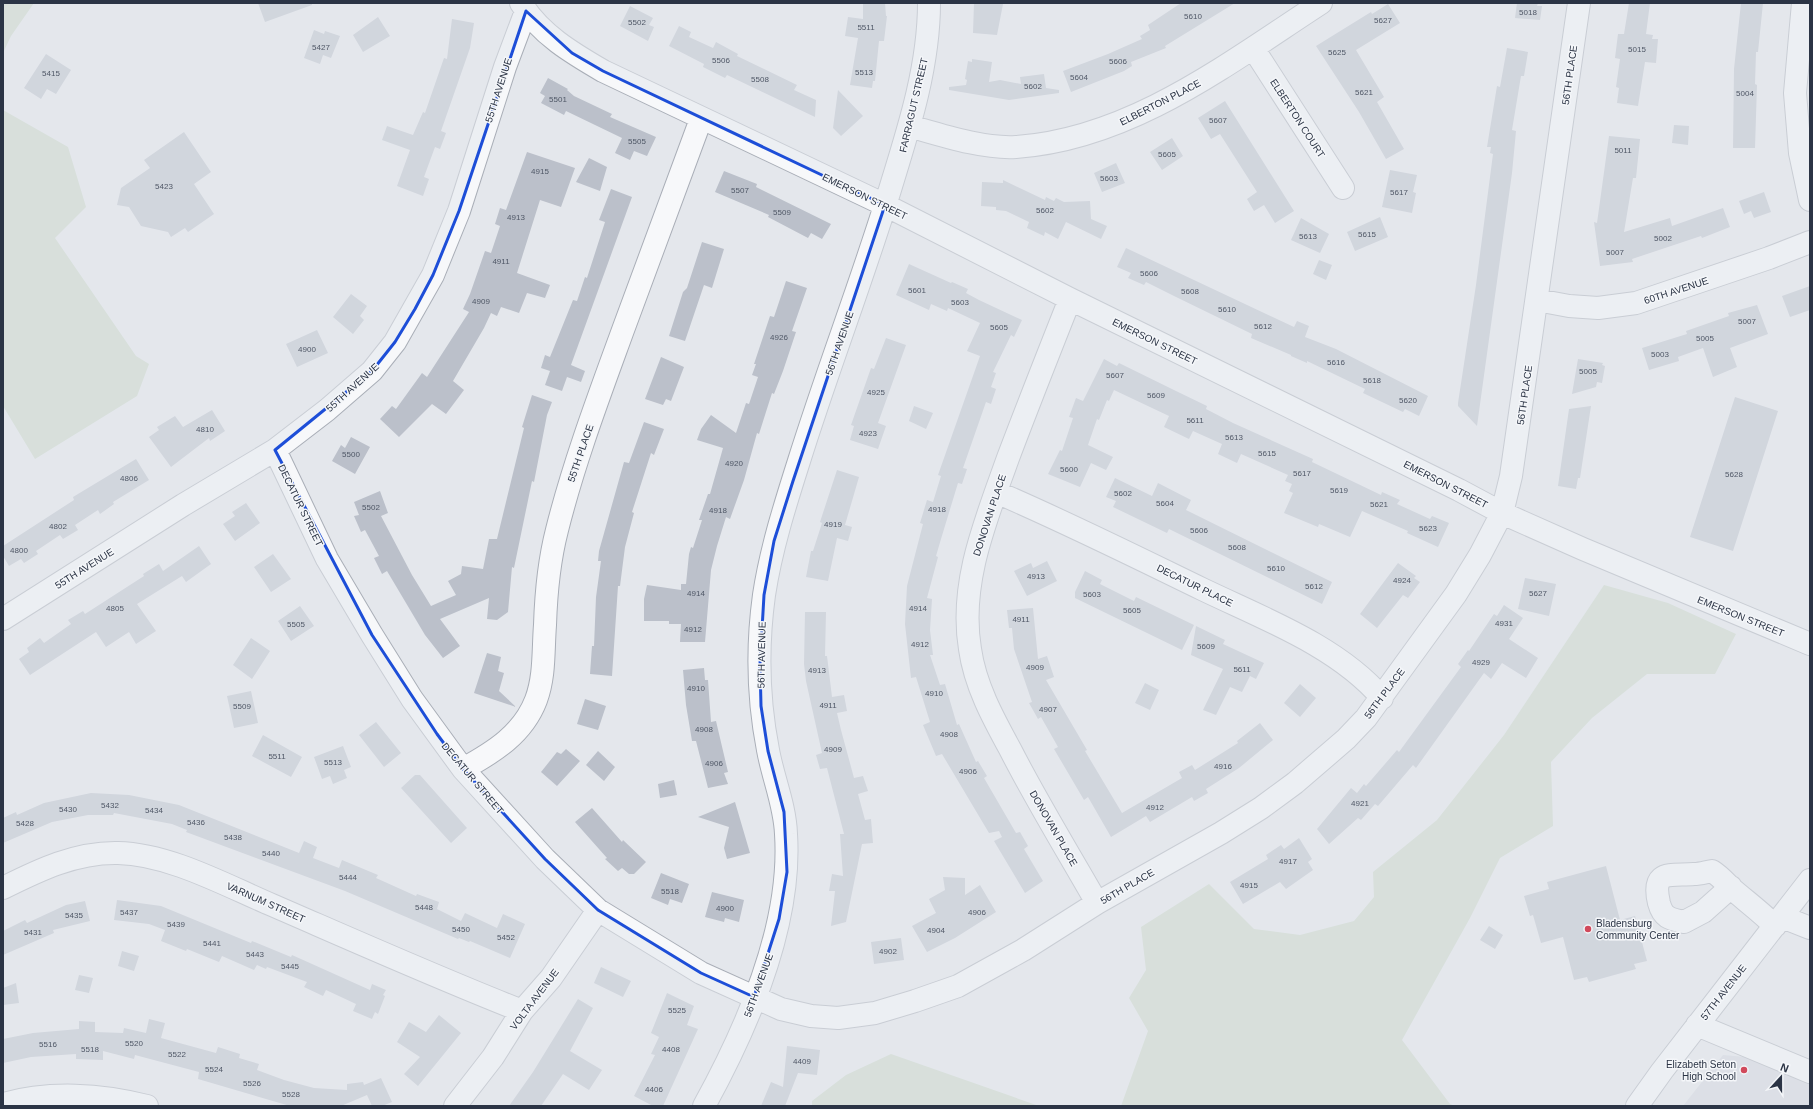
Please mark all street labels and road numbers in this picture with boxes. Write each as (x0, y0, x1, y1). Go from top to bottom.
street label: 56TH PLACE (1560, 44, 1579, 106)
street label: 55TH AVENUE (483, 56, 514, 124)
street label: FARRAGUT STREET (897, 57, 930, 153)
street label: ELBERTON PLACE (1118, 77, 1203, 128)
street label: ELBERTON COURT (1268, 77, 1327, 160)
street label: EMERSON STREET (821, 171, 909, 222)
street label: 60TH AVENUE (1643, 275, 1710, 306)
street label: 56TH AVENUE (823, 309, 856, 377)
street label: EMERSON STREET (1111, 316, 1199, 367)
street label: 55TH AVENUE (324, 361, 381, 414)
street label: 56TH PLACE (1515, 364, 1534, 426)
street label: 55TH PLACE (566, 423, 596, 483)
street label: EMERSON STREET (1402, 458, 1490, 510)
street label: DECATUR STREET (276, 462, 325, 548)
street label: DONOVAN PLACE (971, 473, 1008, 557)
street label: 55TH AVENUE (53, 546, 116, 591)
street label: DECATUR PLACE (1155, 562, 1235, 609)
street label: EMERSON STREET (1696, 594, 1786, 639)
street label: 56TH AVENUE (755, 621, 768, 689)
street label: 56TH PLACE (1362, 666, 1407, 721)
street label: DECATUR STREET (440, 740, 506, 816)
street label: DONOVAN PLACE (1027, 789, 1080, 868)
street label: 56TH PLACE (1099, 867, 1156, 906)
street label: VARNUM STREET (225, 880, 307, 925)
street label: 56TH AVENUE (742, 951, 775, 1019)
street label: 57TH AVENUE (1698, 962, 1749, 1022)
street label: VOLTA AVENUE (508, 966, 561, 1032)

